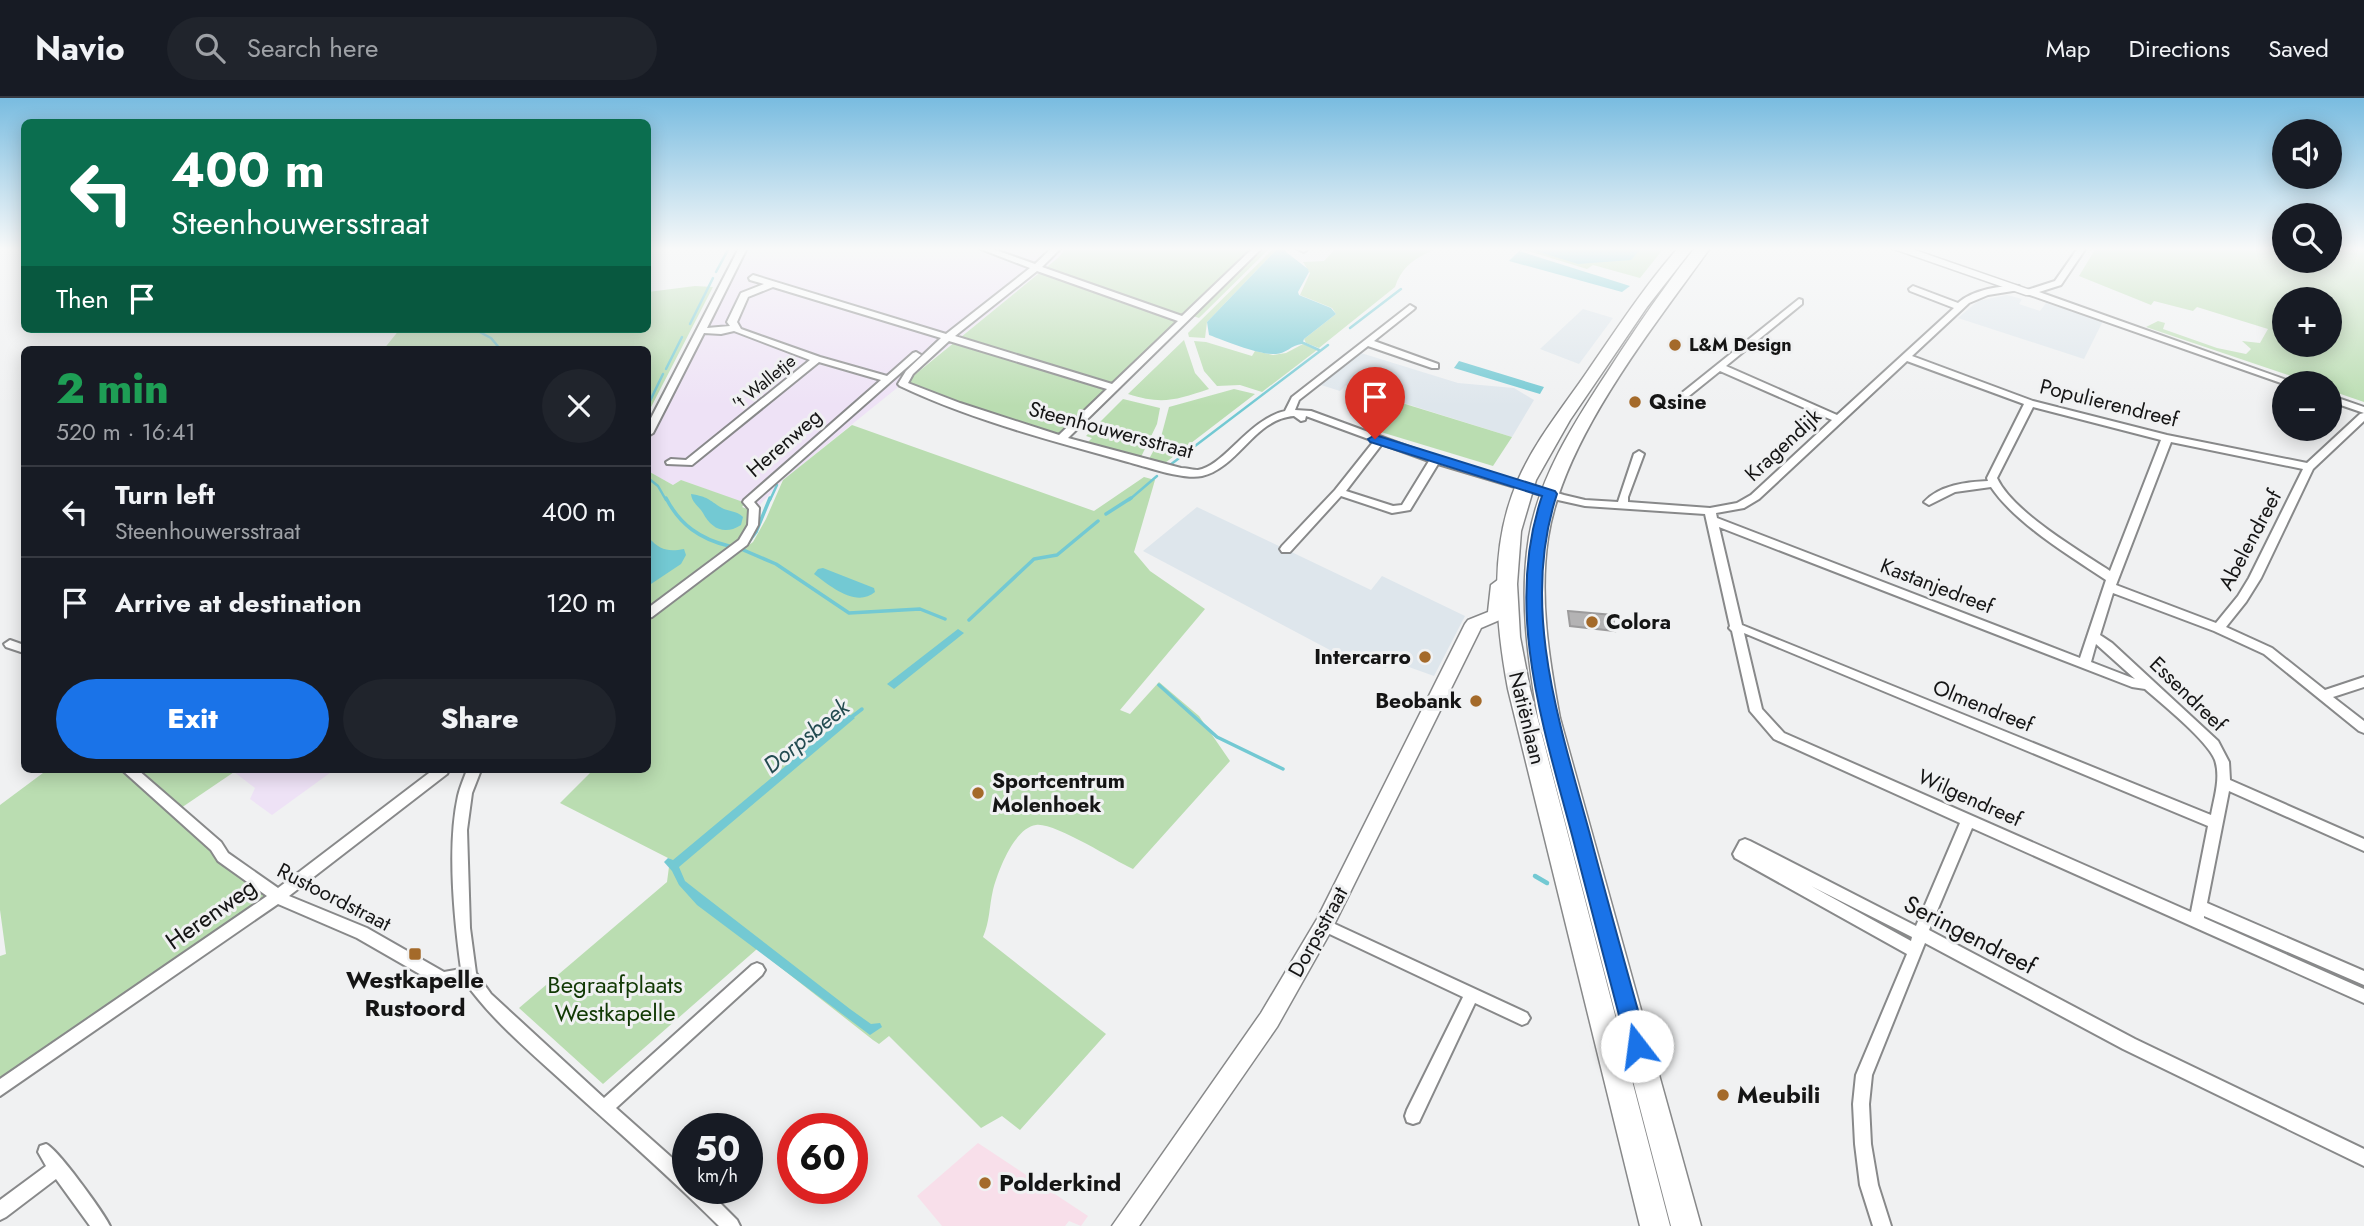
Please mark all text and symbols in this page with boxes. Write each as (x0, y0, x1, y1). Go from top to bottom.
search box (167, 17, 657, 80)
text: Navio (35, 25, 125, 72)
icon: search (191, 29, 229, 67)
text: Search here (247, 29, 378, 67)
text: Map (2046, 31, 2091, 66)
text: Directions (2129, 31, 2230, 66)
text: Saved (2268, 31, 2329, 66)
map controls (2272, 119, 2342, 441)
button: sound (2272, 119, 2342, 189)
text: 400 m (171, 135, 325, 205)
icon: left (56, 147, 147, 238)
text: Steenhouwersstraat (171, 200, 429, 246)
button: search (2272, 203, 2342, 273)
text: Then (56, 280, 109, 318)
icon: arrive (123, 280, 161, 318)
button: + (2272, 287, 2342, 357)
place label: L&M Design (1689, 332, 1792, 358)
marker: L&M Design (1667, 337, 1683, 353)
street label: 't Walletje (727, 348, 801, 416)
text: 2 min (56, 358, 169, 419)
pin (1345, 367, 1405, 439)
button: close (542, 369, 616, 443)
street label: Populierendreef (2037, 371, 2182, 435)
button: − (2272, 371, 2342, 441)
icon: arrive (1356, 378, 1394, 416)
place label: Qsine (1649, 387, 1707, 417)
street label: Steenhouwersstraat (1025, 394, 1197, 466)
marker: Qsine (1627, 394, 1643, 410)
street label: Kragendijk (1738, 401, 1828, 488)
street label: Herenweg (740, 402, 828, 484)
text: 520 m · 16:41 (56, 415, 196, 449)
text: Turn left (115, 476, 215, 514)
street label: Abelendreef (2211, 484, 2289, 596)
icon: left (56, 493, 94, 531)
text: 400 m (542, 493, 616, 531)
text: Steenhouwersstraat (115, 514, 300, 548)
street label: Kastanjedreef (1876, 551, 1999, 622)
icon: arrive (56, 584, 94, 622)
text: Arrive at destination (115, 584, 362, 622)
text: 120 m (546, 584, 616, 622)
place label: Colora (1606, 607, 1671, 637)
marker: Colora (1584, 614, 1600, 630)
place label: Intercarro (1314, 642, 1411, 672)
marker: Intercarro (1417, 649, 1433, 665)
street label: Essendreef (2143, 650, 2234, 739)
street label: Natiënlaan (1501, 668, 1553, 768)
street label: Olmendreef (1928, 672, 2039, 740)
button: Exit (56, 679, 329, 759)
button: Share (343, 679, 616, 759)
place label: Beobank (1375, 686, 1462, 716)
water label: Dorpsbeek (756, 690, 857, 781)
marker: Beobank (1468, 693, 1484, 709)
street label: Wilgendreef (1913, 762, 2028, 835)
place label: Sportcentrum Molenhoek (992, 766, 1125, 820)
marker: Sportcentrum Molenhoek (970, 785, 986, 801)
street label: Rustoordstraat (272, 855, 396, 939)
street label: Herenweg (158, 869, 263, 958)
street label: Dorpsstraat (1281, 881, 1355, 983)
street label: Seringendreef (1898, 886, 2043, 983)
marker: Westkapelle Rustoord (407, 946, 423, 962)
place label: Westkapelle Rustoord (346, 962, 484, 1025)
park label: Begraafplaats Westkapelle (547, 967, 683, 1030)
position arrow (1600, 1009, 1674, 1083)
place label: Meubili (1737, 1077, 1820, 1112)
marker: Meubili (1715, 1087, 1731, 1103)
speed limit sign: 60 (777, 1113, 868, 1204)
text: 50 (695, 1124, 740, 1174)
text: km/h (697, 1163, 738, 1189)
place label: Polderkind (999, 1165, 1121, 1200)
marker: Polderkind (977, 1175, 993, 1191)

